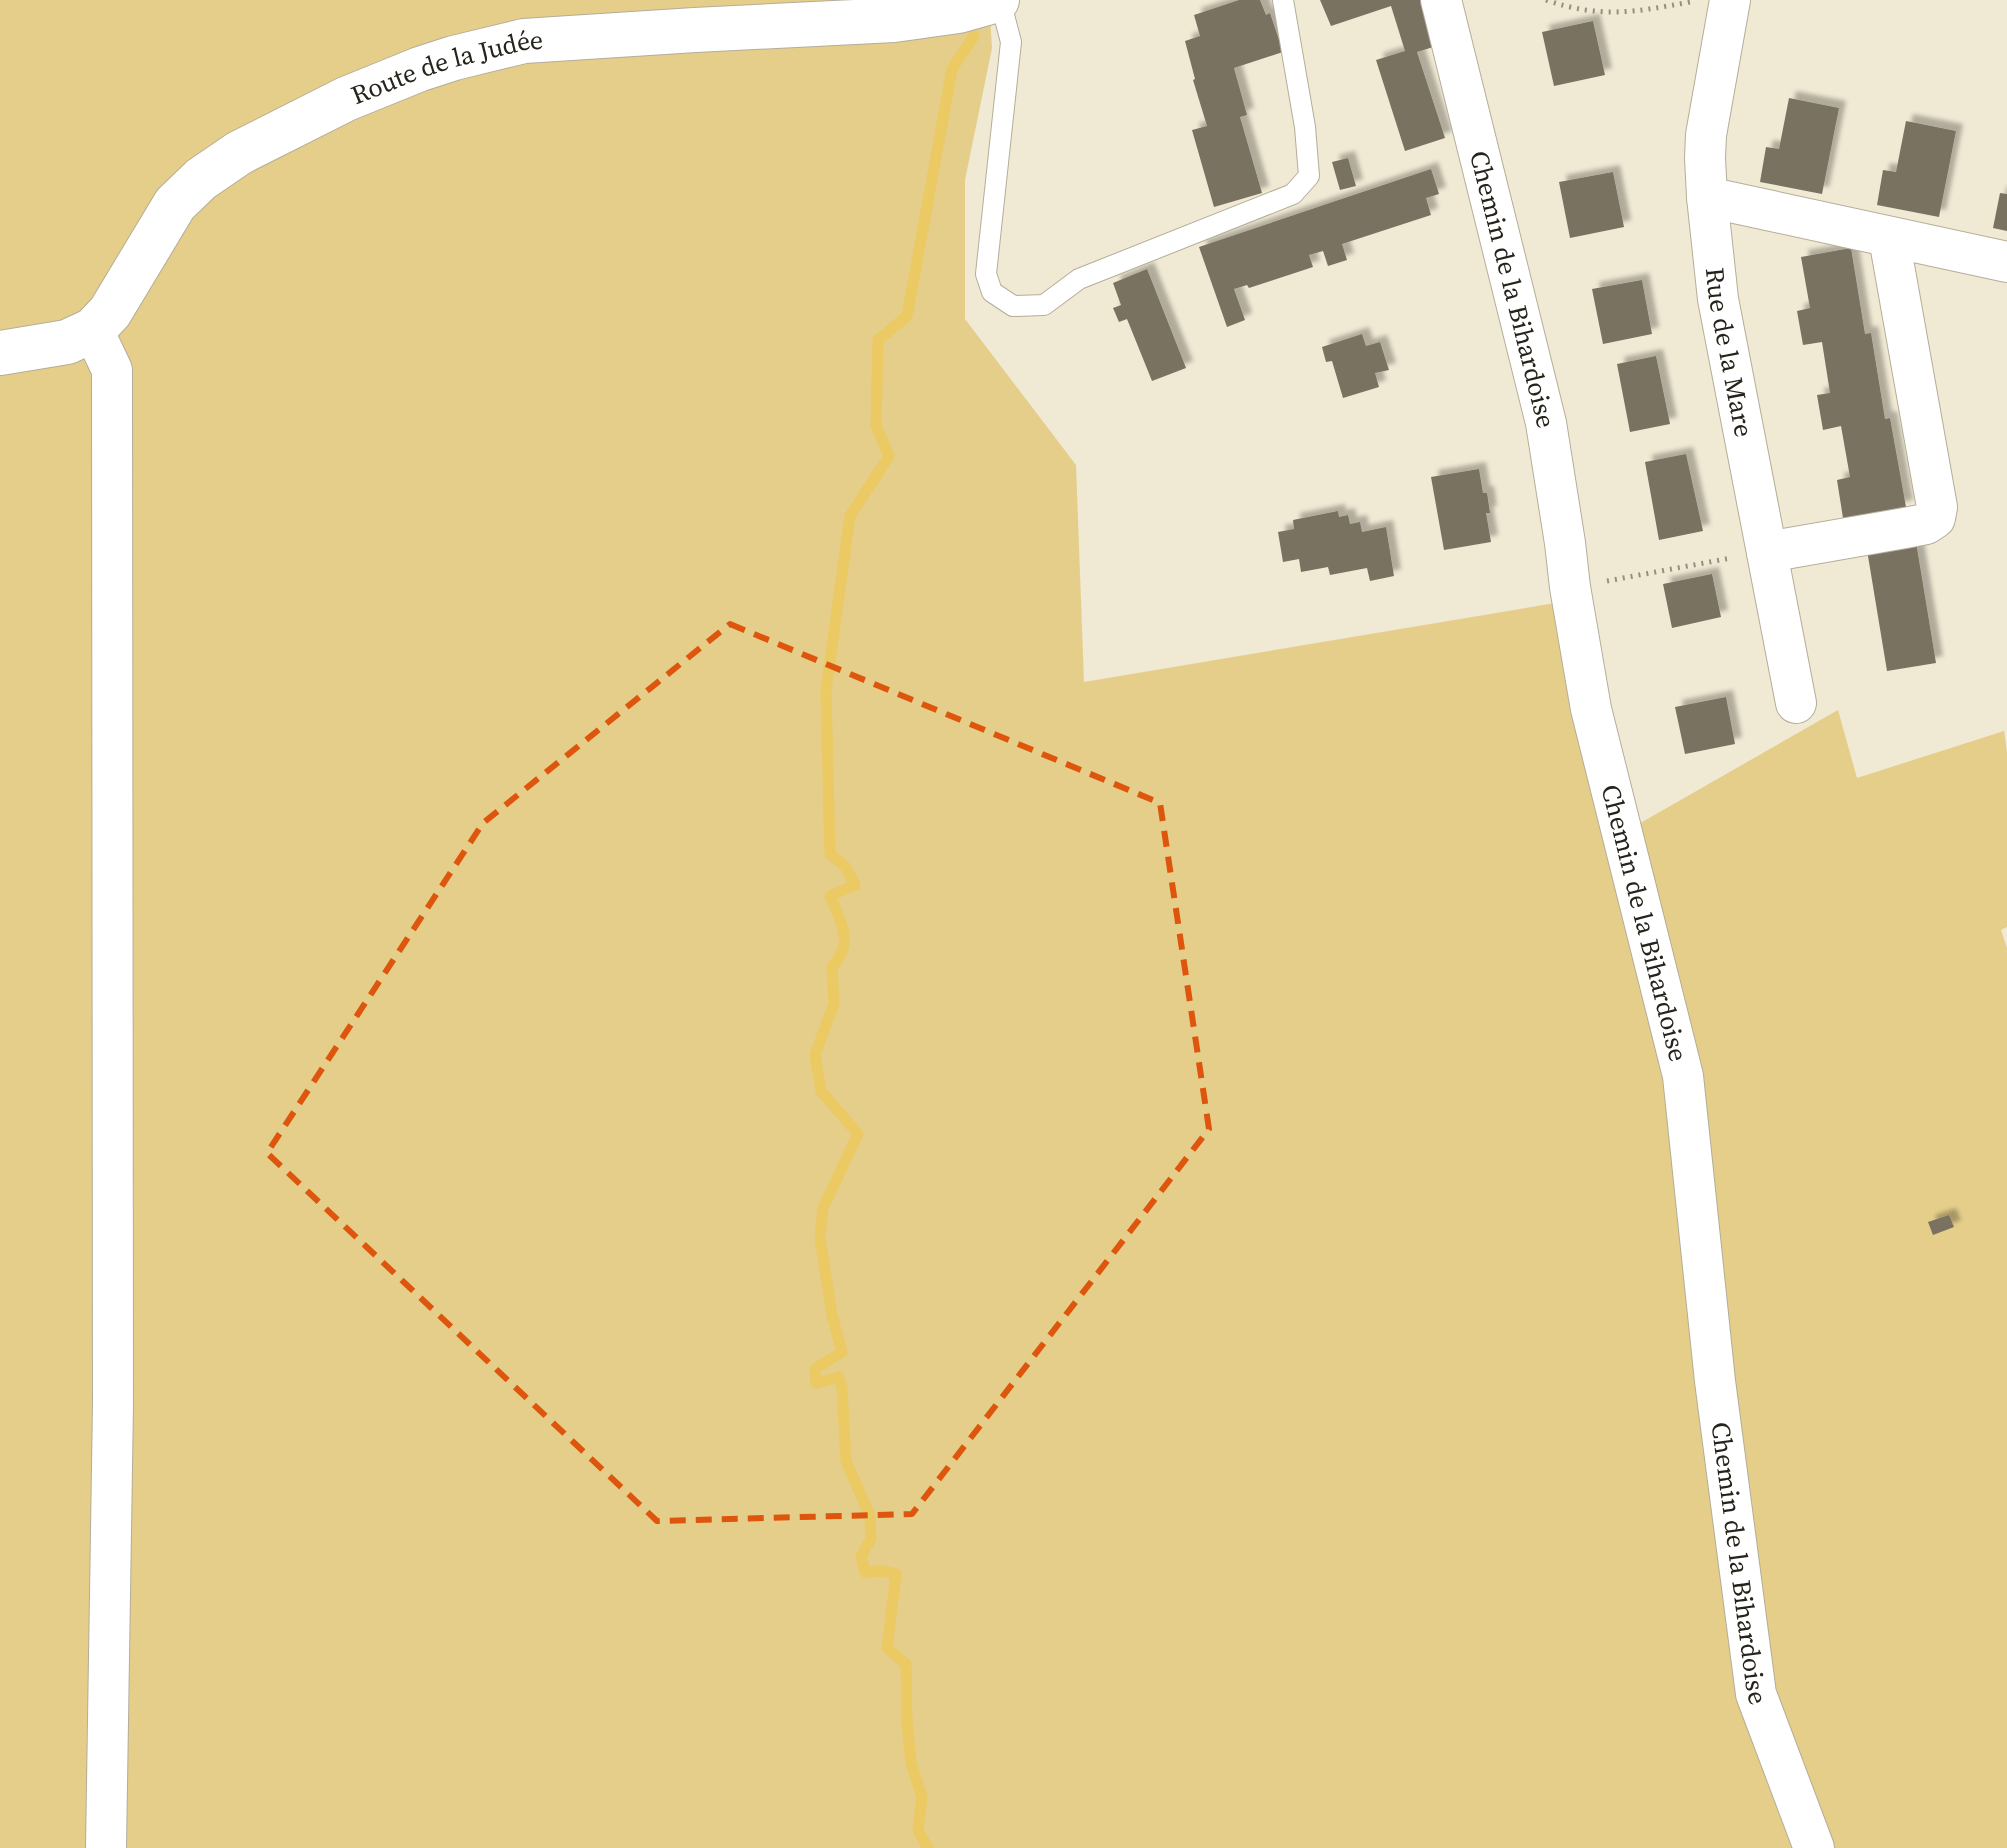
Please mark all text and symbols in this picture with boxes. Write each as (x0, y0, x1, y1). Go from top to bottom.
street label: Route de la Judée (346, 22, 544, 113)
street label: Chemin de la Bihardoise (1461, 147, 1564, 431)
street label: Rue de la Mare (1697, 266, 1762, 440)
street label: Chemin de la Bihardoise (1593, 781, 1697, 1065)
street label: Chemin de la Bihardoise (1703, 1420, 1776, 1710)

